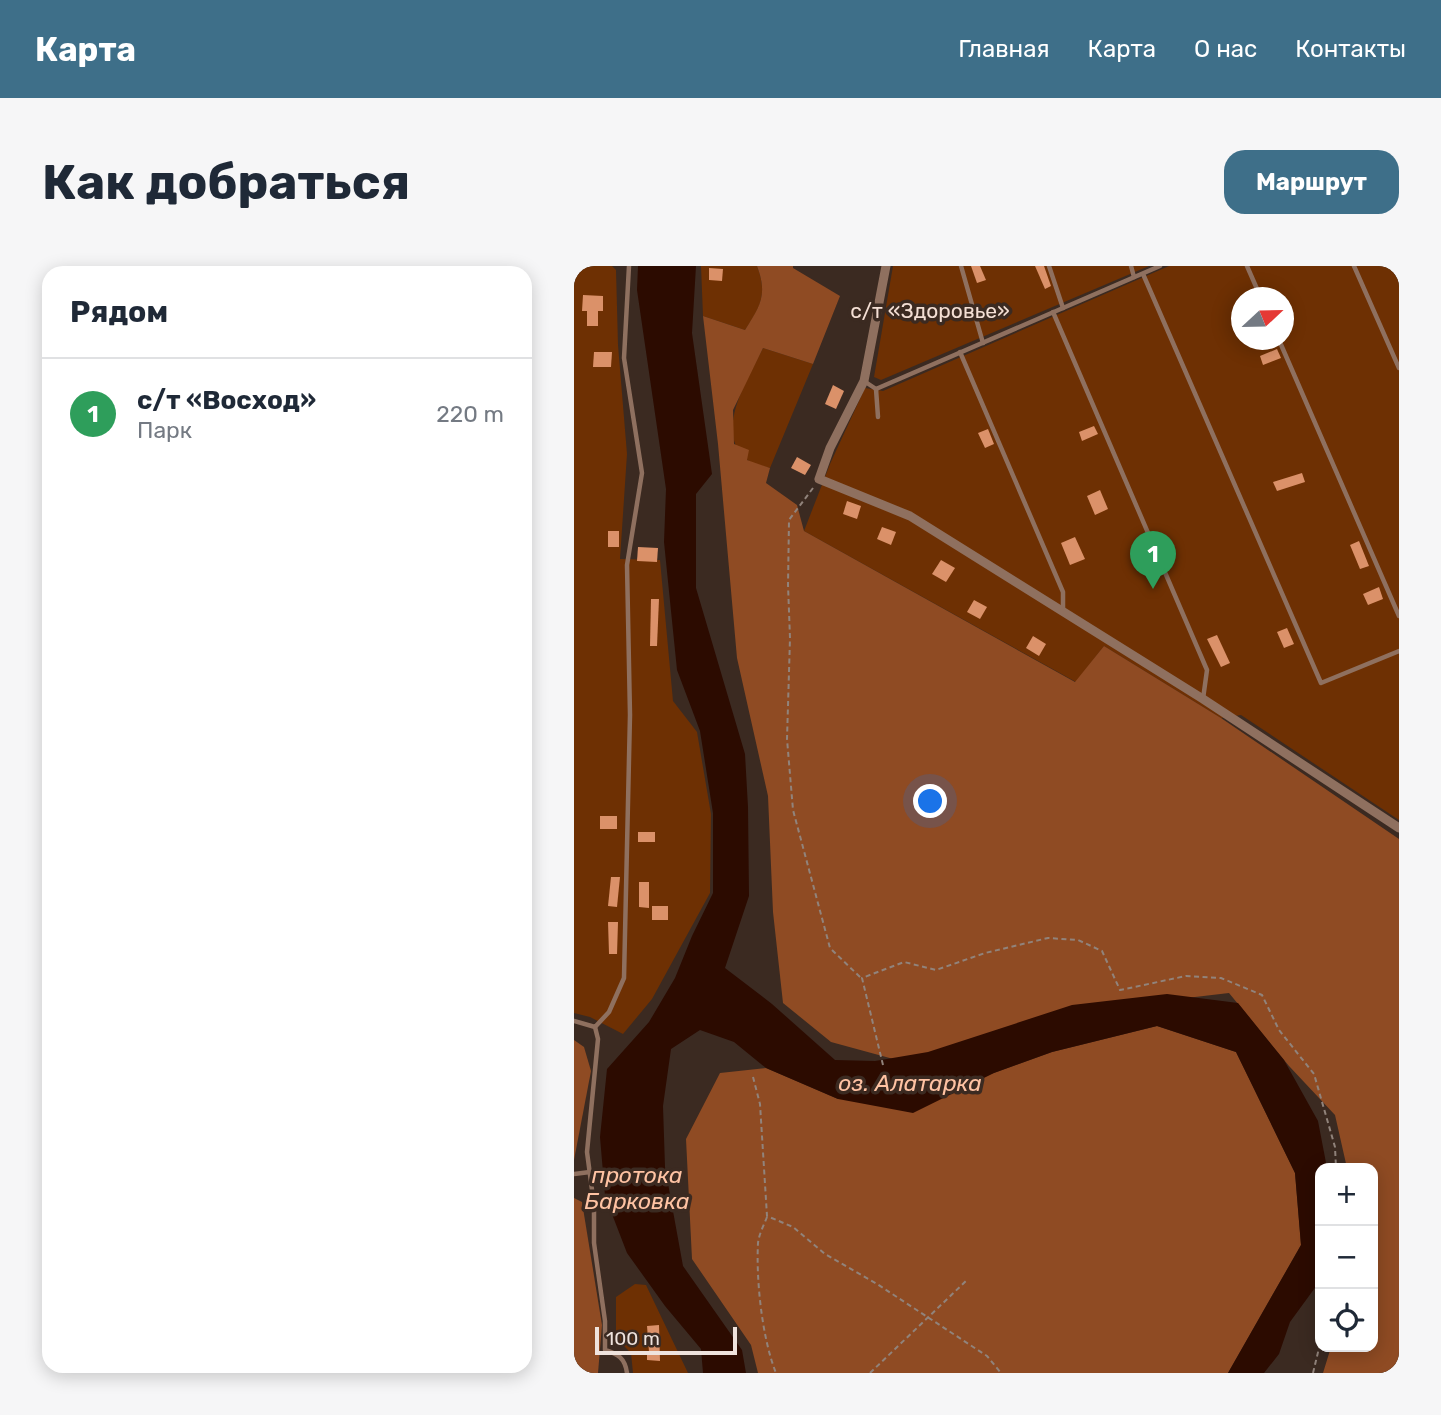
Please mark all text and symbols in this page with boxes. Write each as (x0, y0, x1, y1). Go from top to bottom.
text: Карта (35, 30, 136, 69)
text: Главная (958, 35, 1050, 63)
text: Карта (1088, 35, 1156, 63)
text: О нас (1194, 35, 1257, 63)
text: Контакты (1295, 35, 1406, 63)
button: Маршрут (1224, 150, 1399, 214)
text: Как добраться (42, 153, 410, 211)
north arrow (1231, 287, 1294, 350)
text: Рядом (70, 294, 168, 330)
park label: с/т «Здоровье» (850, 298, 1010, 323)
text: с/т «Восход» (137, 385, 316, 416)
text: 1 (87, 400, 99, 428)
text: 220 m (436, 400, 504, 428)
text: Парк (137, 416, 192, 444)
pin: 1 (1130, 531, 1176, 589)
your location (913, 784, 947, 818)
water label: оз. Алатарка (838, 1069, 982, 1097)
water label: протока Барковка (584, 1161, 690, 1215)
map controls (1315, 1163, 1378, 1352)
button: + (1315, 1163, 1378, 1226)
button: − (1315, 1226, 1378, 1289)
button: locate (1315, 1289, 1378, 1352)
scale bar (595, 1324, 737, 1356)
text: 100 m (606, 1327, 660, 1350)

